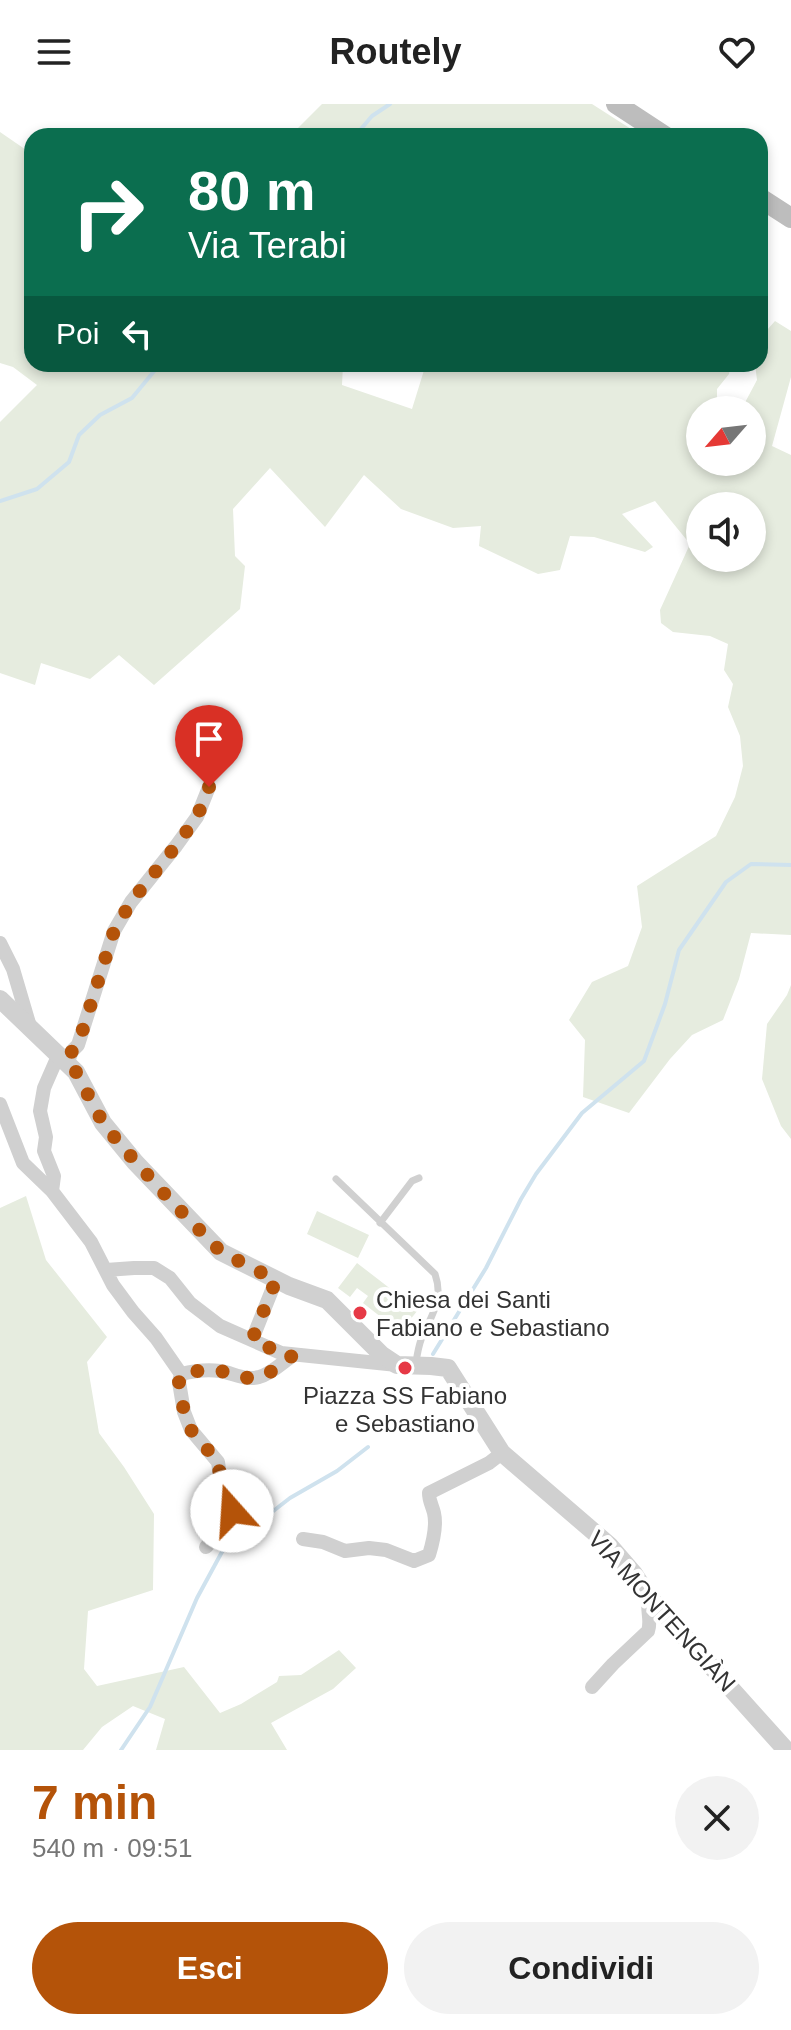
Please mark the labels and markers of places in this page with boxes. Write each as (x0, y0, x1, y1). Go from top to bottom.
pin (175, 705, 243, 787)
place label: Chiesa dei Santi Fabiano e Sebastiano (376, 1286, 610, 1341)
marker: Chiesa dei Santi Fabiano e Sebastiano (351, 1304, 369, 1322)
marker: Piazza SS Fabiano e Sebastiano (396, 1359, 414, 1377)
place label: Piazza SS Fabiano e Sebastiano (303, 1382, 507, 1437)

